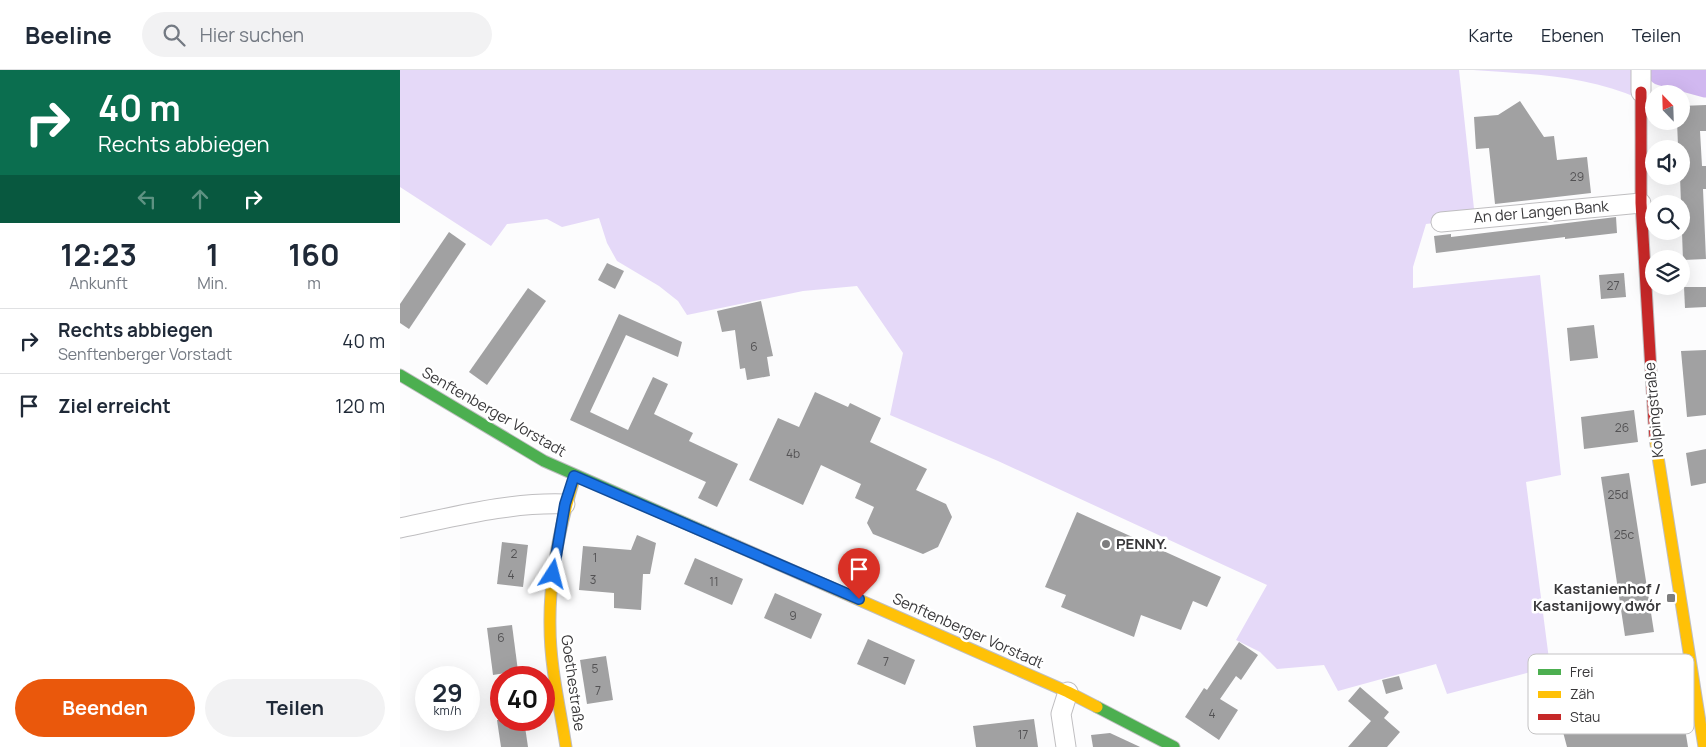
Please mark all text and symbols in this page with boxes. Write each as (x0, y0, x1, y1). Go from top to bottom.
search box (142, 12, 492, 57)
text: Beeline (25, 18, 112, 51)
icon: search (160, 21, 188, 49)
text: Hier suchen (200, 22, 304, 48)
text: Karte (1469, 23, 1513, 47)
text: Ebenen (1541, 23, 1604, 47)
text: Teilen (1632, 23, 1681, 47)
text: 40 m (98, 84, 181, 132)
north arrow (1645, 85, 1690, 130)
map controls (1645, 85, 1690, 295)
icon: right (15, 90, 80, 155)
text: Rechts abbiegen (98, 129, 270, 159)
button: sound (1645, 140, 1690, 185)
house number: 29 (1570, 168, 1584, 185)
icon: left (133, 185, 161, 213)
icon: ahead (186, 185, 214, 213)
icon: right (239, 185, 267, 213)
street label: An der Langen Bank (1473, 195, 1610, 228)
button: search (1645, 195, 1690, 240)
text: 12:23 (60, 234, 137, 275)
text: 1 (206, 234, 219, 275)
text: 160 (288, 234, 340, 275)
button: layers (1645, 250, 1690, 295)
text: Ankunft (69, 272, 128, 294)
text: Min. (197, 272, 228, 294)
text: m (307, 272, 321, 294)
house number: 27 (1607, 277, 1619, 294)
text: Rechts abbiegen (58, 317, 213, 343)
icon: right (15, 327, 43, 355)
text: 40 m (342, 328, 385, 354)
house number: 6 (750, 338, 758, 355)
text: Senftenberger Vorstadt (58, 343, 232, 365)
street label: Kolpingstraße (1639, 361, 1668, 459)
street label: Senftenberger Vorstadt (418, 362, 570, 461)
icon: arrive (15, 392, 43, 420)
text: Ziel erreicht (58, 393, 171, 419)
text: 120 m (335, 393, 385, 419)
house number: 26 (1615, 419, 1629, 436)
house number: 4b (786, 445, 800, 462)
house number: 25d (1608, 486, 1628, 503)
house number: 25c (1614, 526, 1635, 543)
place label: PENNY. (1116, 533, 1168, 554)
marker: PENNY. (1100, 538, 1112, 550)
house number: 2 (511, 545, 518, 562)
position arrow (526, 547, 578, 599)
pin (838, 548, 880, 599)
house number: 1 (593, 549, 597, 566)
icon: arrive (845, 555, 873, 583)
house number: 4 (507, 566, 515, 583)
house number: 3 (590, 571, 596, 588)
house number: 11 (709, 573, 719, 590)
place label: Kastanienhof / Kastanijowy dwór (1533, 578, 1661, 616)
street label: Senftenberger Vorstadt (889, 588, 1047, 673)
marker: Kastanienhof / Kastanijowy dwór (1665, 592, 1677, 604)
house number: 9 (789, 607, 797, 624)
house number: 6 (497, 629, 505, 646)
street label: Goethestraße (556, 633, 591, 733)
house number: 7 (883, 653, 889, 670)
legend (1528, 654, 1694, 734)
house number: 5 (592, 660, 599, 677)
text: Frei (1570, 662, 1593, 681)
speed limit sign: 40 (490, 666, 555, 731)
text: 29 (432, 675, 463, 710)
button: Beenden (15, 679, 195, 737)
button: Teilen (205, 679, 385, 737)
house number: 7 (595, 682, 601, 699)
text: Zäh (1570, 684, 1595, 703)
text: km/h (434, 702, 461, 719)
house number: 4 (1208, 705, 1216, 722)
text: Stau (1570, 707, 1600, 726)
house number: 17 (1018, 726, 1028, 743)

